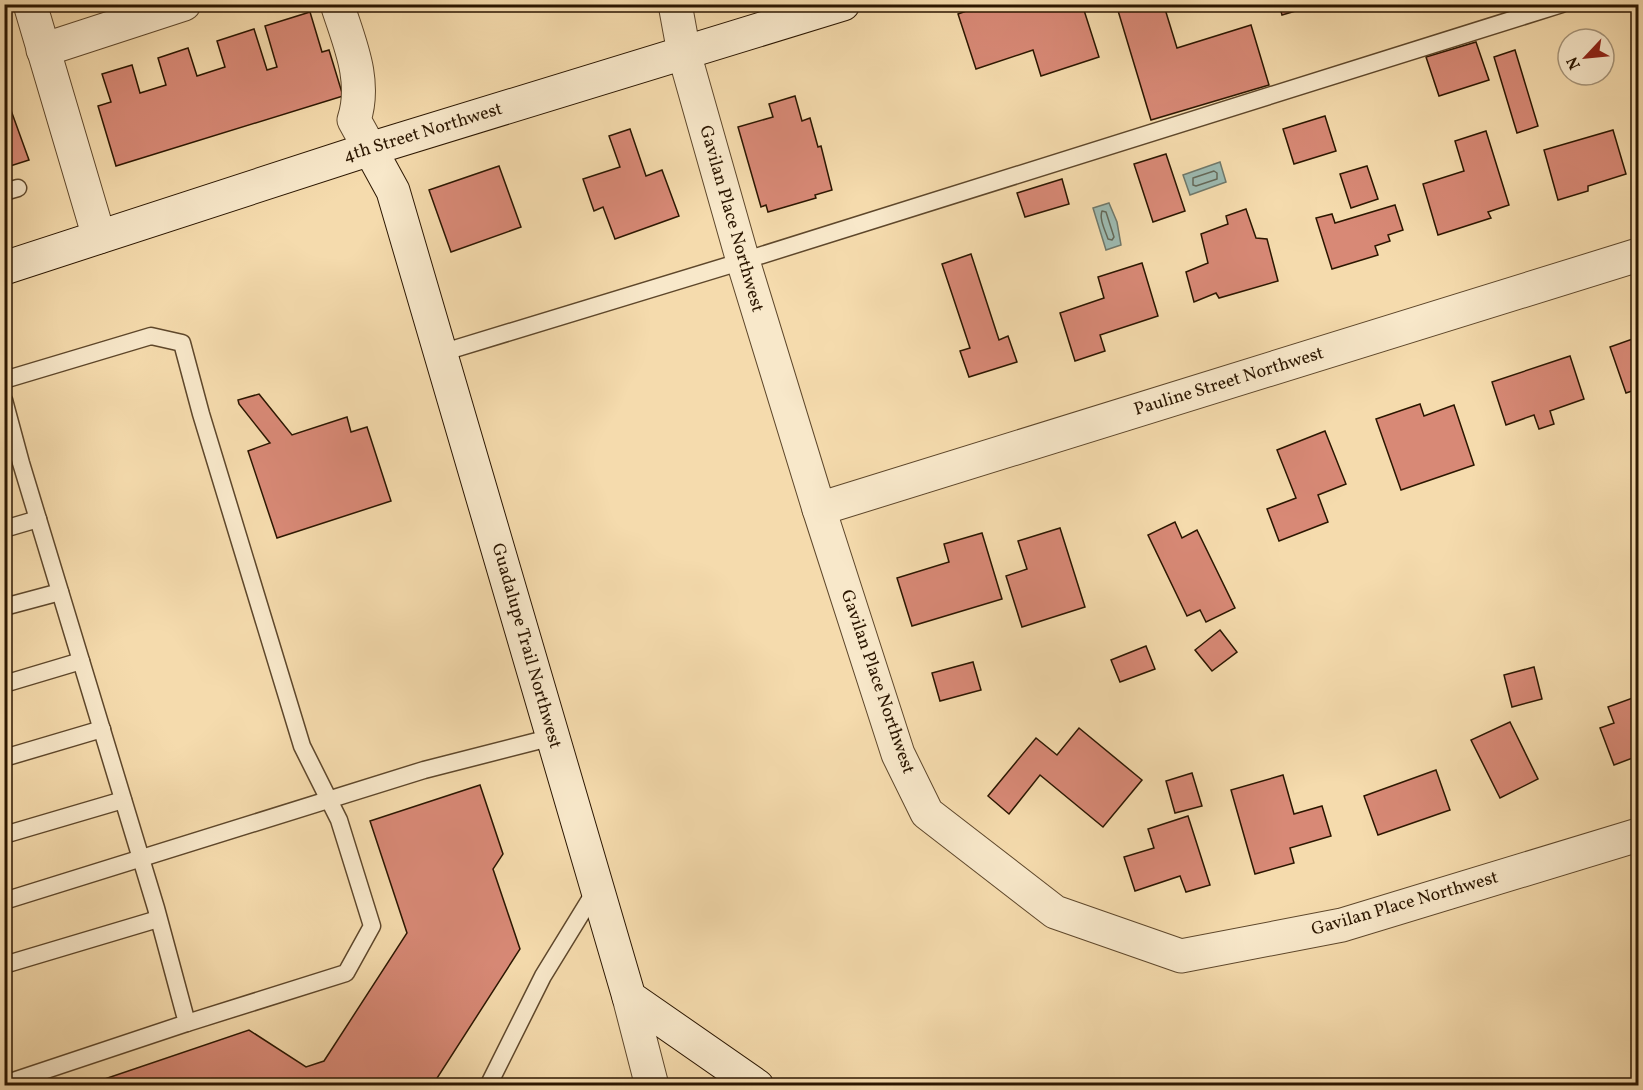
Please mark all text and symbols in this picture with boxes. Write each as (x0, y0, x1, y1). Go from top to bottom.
north arrow (1556, 27, 1616, 87)
text: N (1562, 52, 1587, 73)
street label: 4th Street Northwest (340, 97, 506, 169)
street label: Gavilan Place Northwest (692, 123, 770, 315)
street label: Pauline Street Northwest (1131, 341, 1327, 423)
street label: Guadalupe Trail Northwest (485, 540, 567, 752)
street label: Gavilan Place Northwest (834, 587, 920, 777)
street label: Gavilan Place Northwest (1309, 865, 1501, 943)

